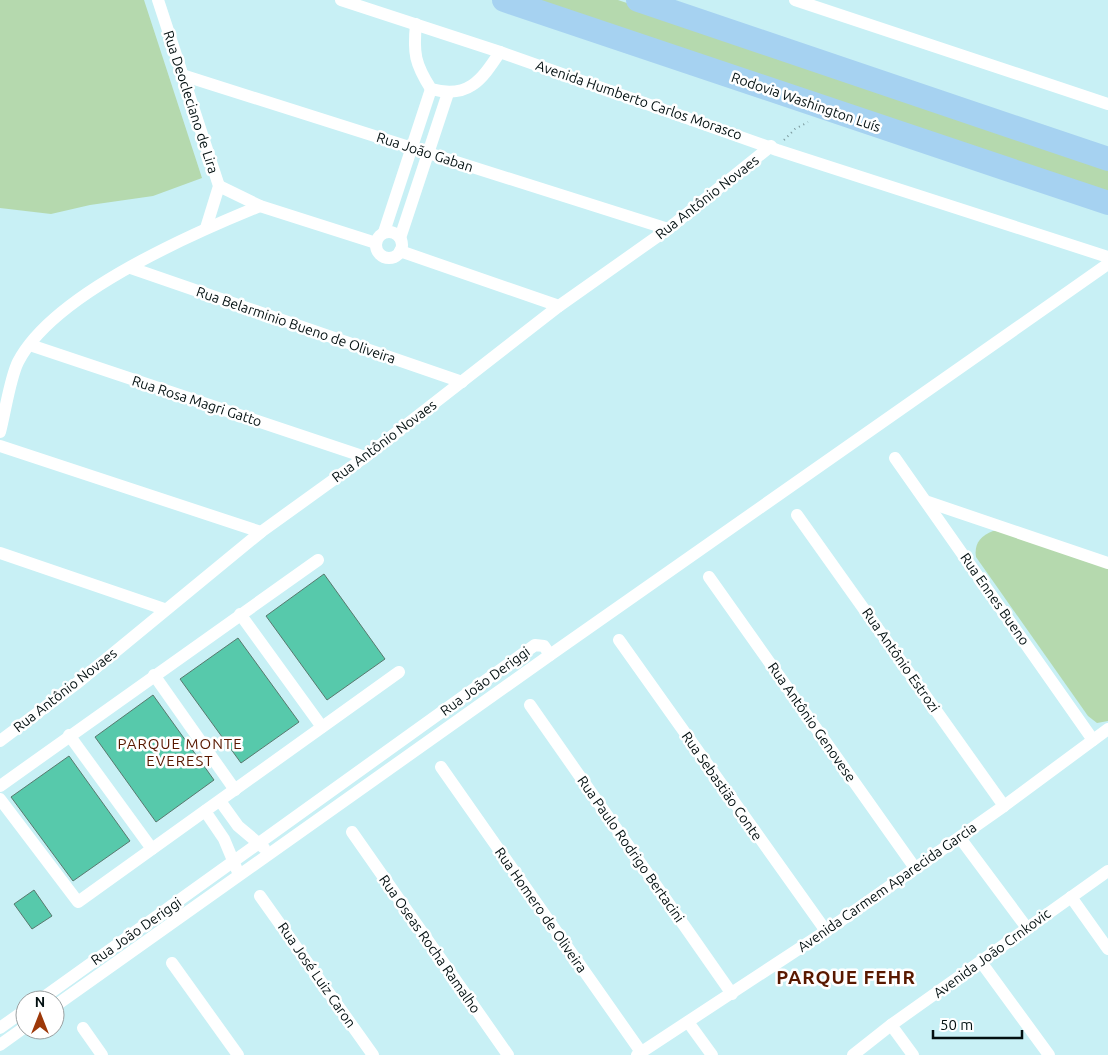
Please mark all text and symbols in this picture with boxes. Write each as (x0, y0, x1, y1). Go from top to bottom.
street label: Rua Deocleciano de Lira (160, 28, 222, 176)
street label: Avenida Humberto Carlos Morasco (534, 57, 744, 143)
street label: Rodovia Washington Luís (729, 69, 883, 135)
street label: Rua João Gaban (375, 129, 475, 175)
street label: Rua Antônio Novaes (652, 152, 762, 242)
street label: Rua Belarminio Bueno de Oliveira (194, 283, 398, 367)
street label: Rua Rosa Magri Gatto (130, 372, 264, 430)
street label: Rua Antônio Novaes (329, 396, 439, 486)
street label: Rua Ennes Bueno (957, 550, 1033, 648)
street label: Rua Antônio Estrozi (859, 605, 943, 715)
street label: Rua João Deriggi (437, 643, 533, 719)
street label: Rua Antônio Novaes (10, 645, 120, 735)
street label: Rua Antônio Genovese (765, 659, 859, 785)
street label: Rua Sebastião Conte (678, 729, 766, 843)
district label: PARQUE MONTE EVEREST (117, 735, 243, 769)
street label: Rua Paulo Rodrigo Bertacini (574, 773, 688, 925)
street label: Avenida Carmem Aparecida Garcia (795, 819, 979, 955)
street label: Rua Homero de Oliveira (492, 844, 590, 976)
street label: Rua Oseas Rocha Ramalho (376, 872, 484, 1016)
street label: Rua João Deriggi (88, 894, 184, 968)
street label: Avenida João Crnkovic (930, 905, 1054, 1001)
street label: Rua José Luiz Caron (275, 919, 359, 1031)
district label: PARQUE FEHR (776, 966, 916, 988)
north arrow (15, 990, 65, 1040)
text: N (35, 994, 45, 1010)
scale bar (933, 1008, 1022, 1040)
text: 50 m (940, 1016, 973, 1033)

